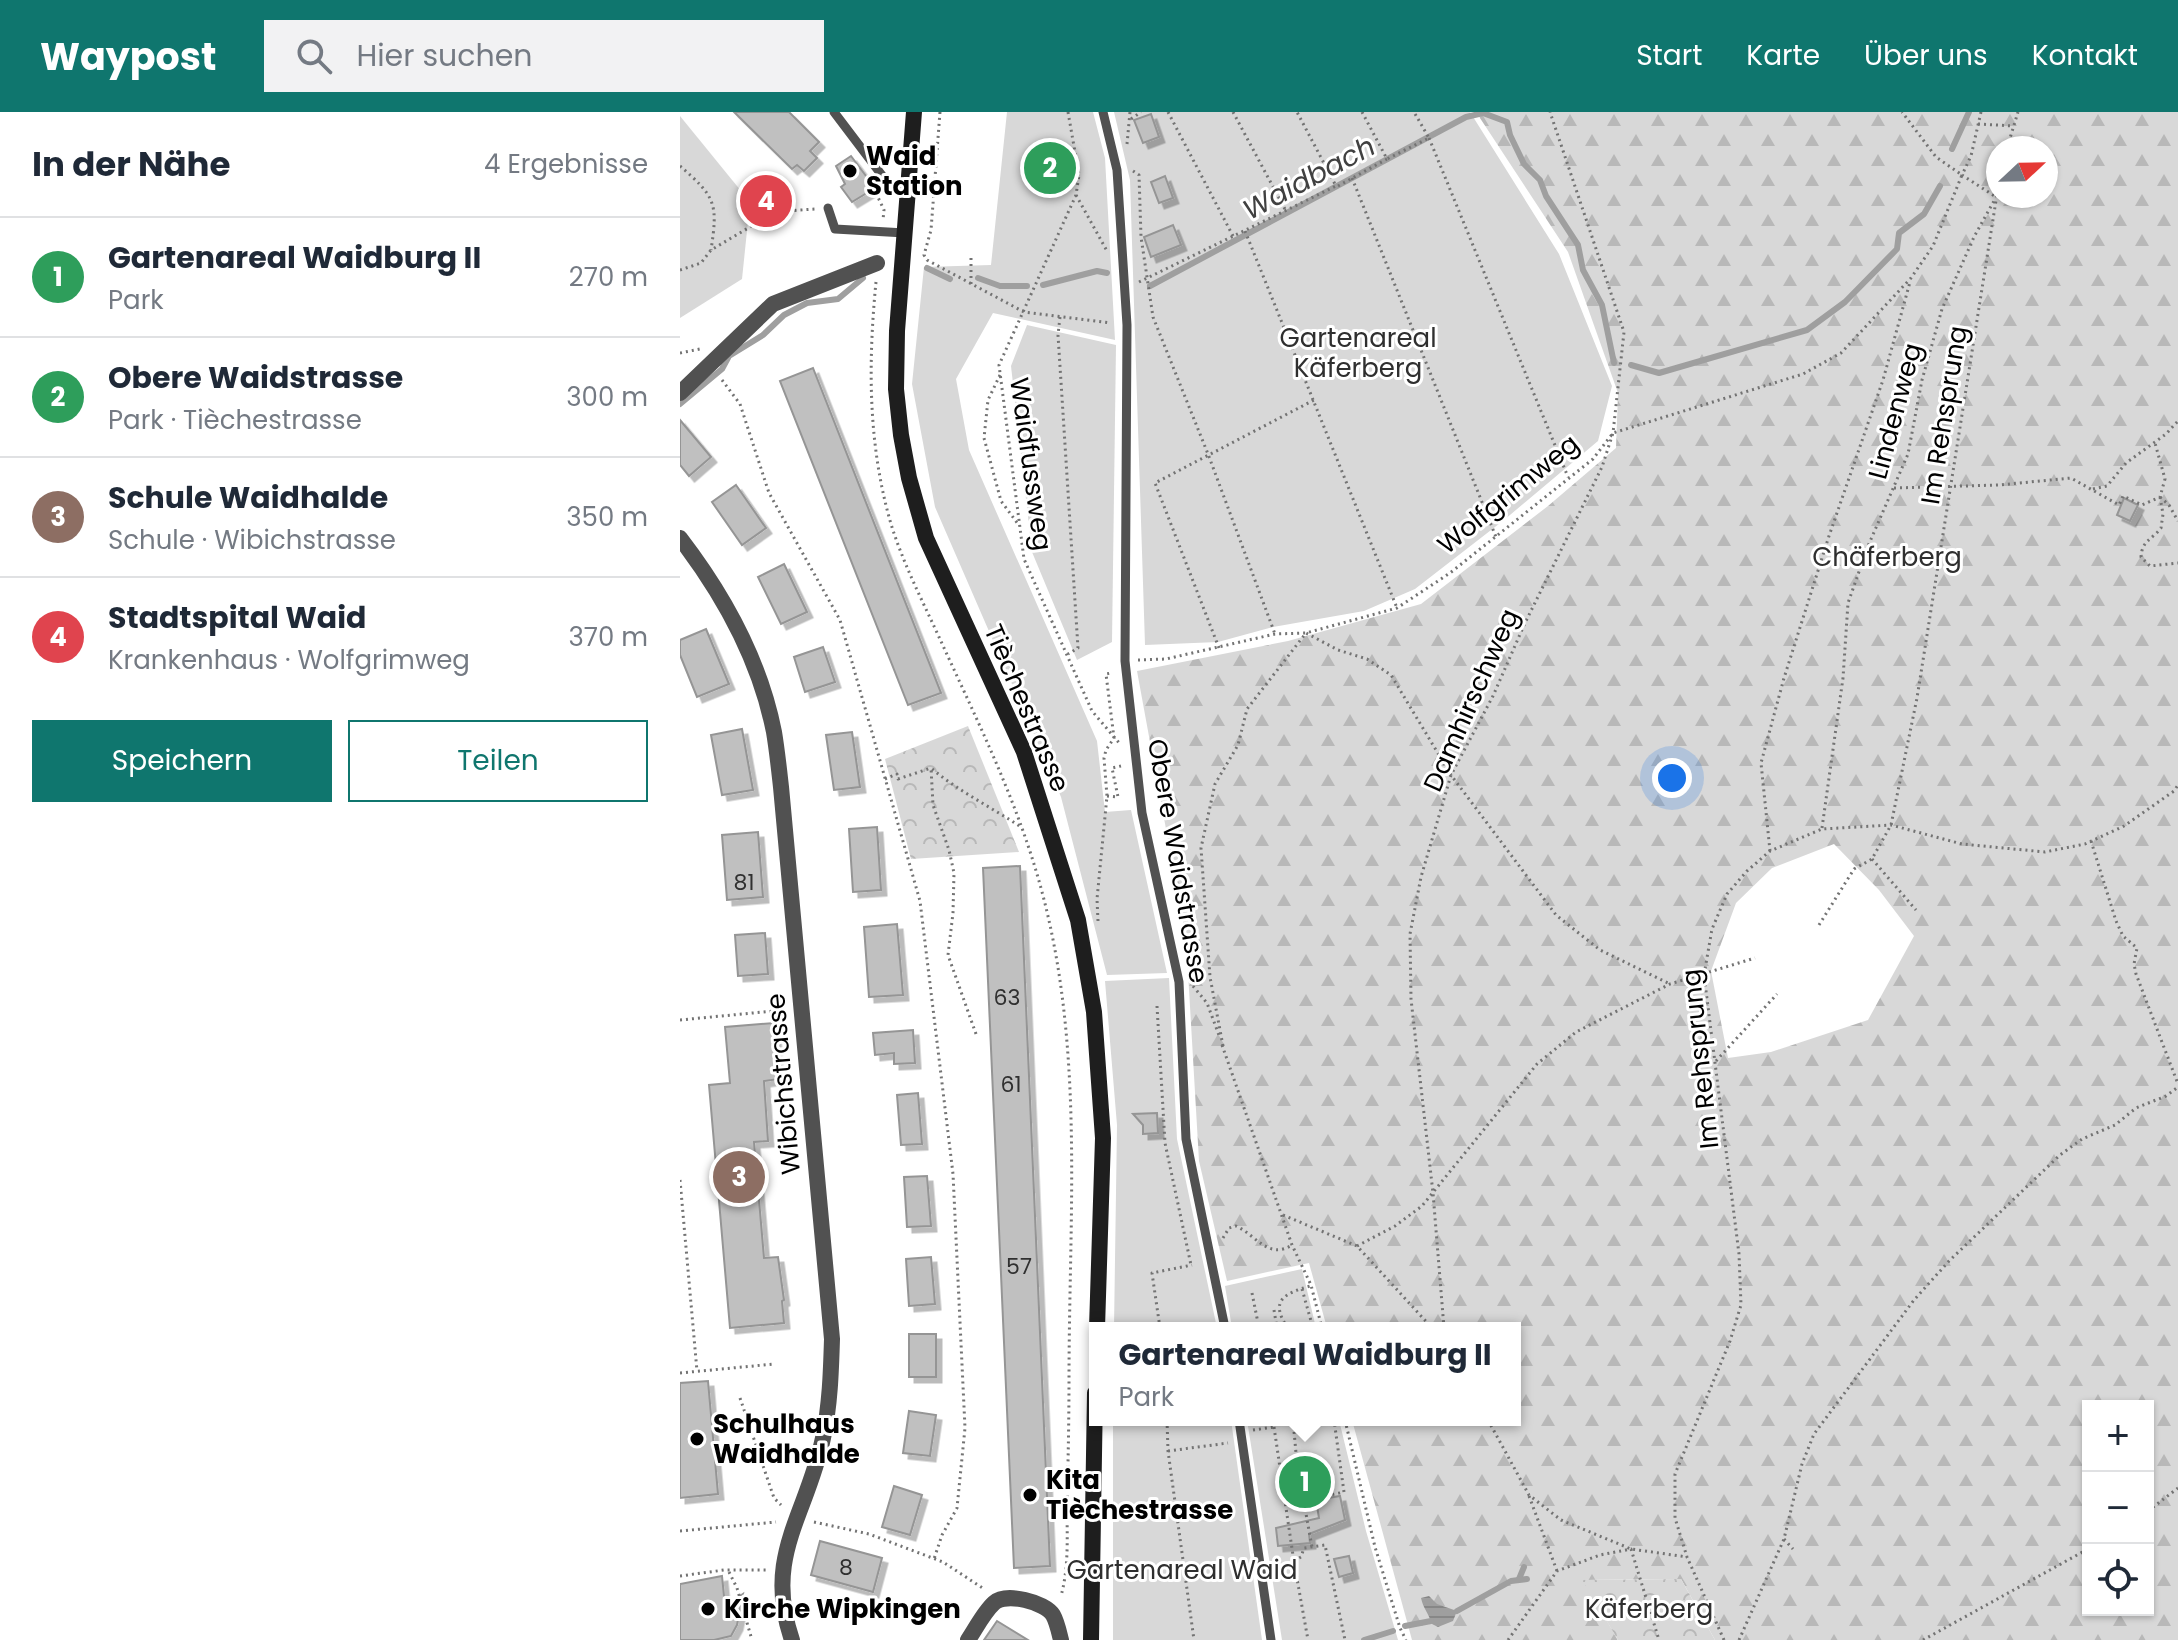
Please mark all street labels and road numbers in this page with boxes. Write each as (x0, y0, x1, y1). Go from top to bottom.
street label: Im Rehsprung (1912, 323, 1976, 507)
street label: Lindenweg (1860, 339, 1930, 483)
street label: Waidfussweg (1001, 375, 1061, 553)
street label: Wolfgrimweg (1430, 426, 1586, 562)
street label: Damhirschweg (1415, 603, 1527, 797)
street label: Tièchestrasse (976, 619, 1078, 797)
street label: Obere Waidstrasse (1139, 736, 1217, 986)
street label: Im Rehsprung (1673, 967, 1727, 1151)
street label: Wibichstrasse (757, 992, 809, 1176)

